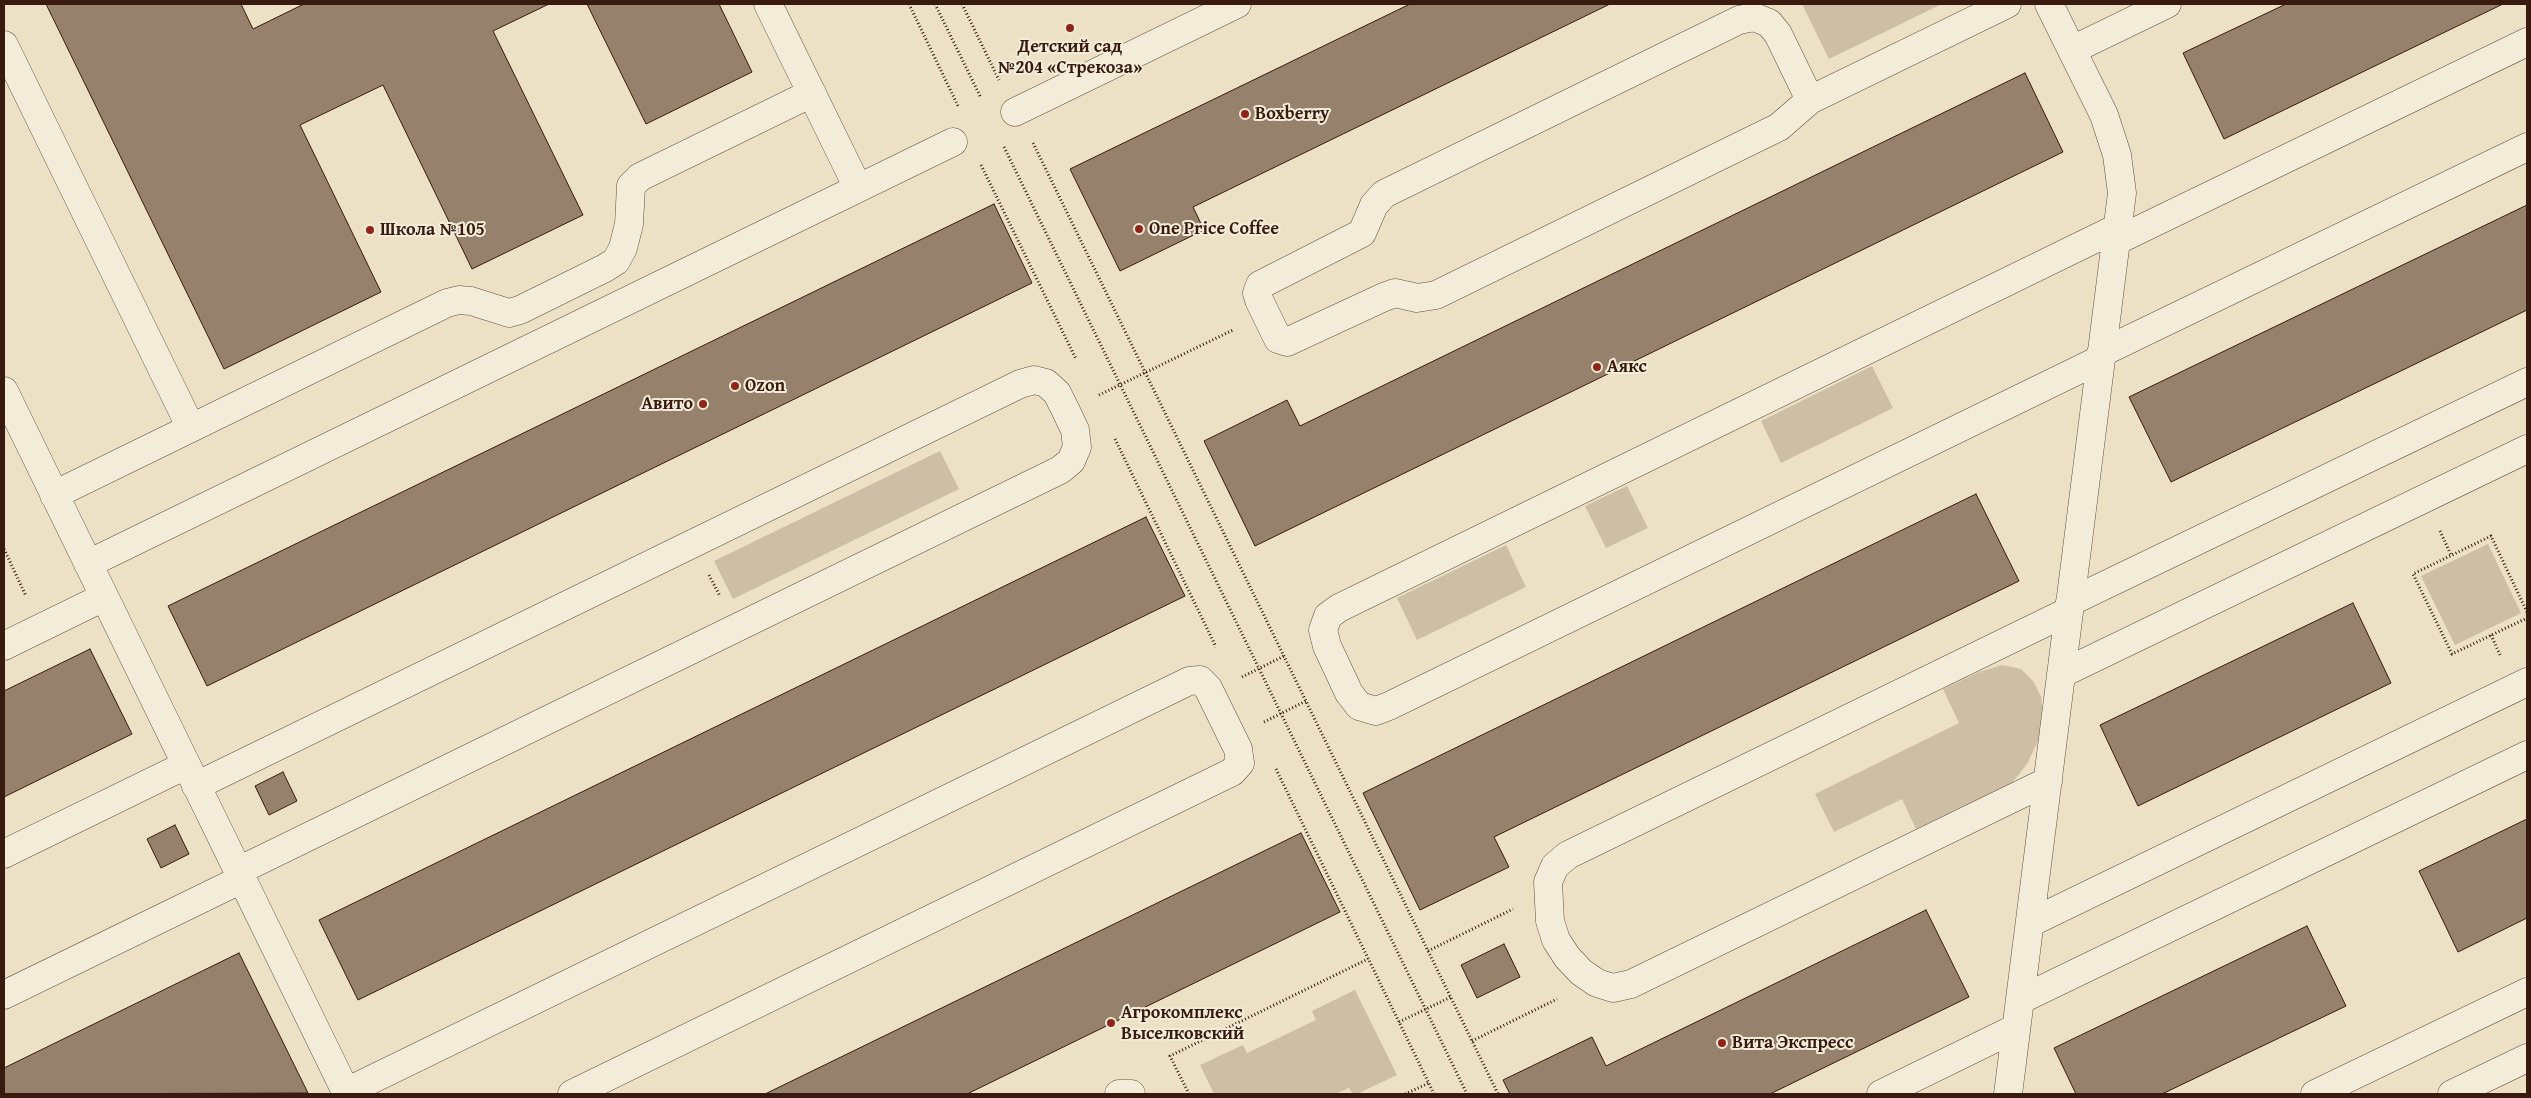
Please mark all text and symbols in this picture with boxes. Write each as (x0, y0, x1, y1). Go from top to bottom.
marker: Детский сад №204 «Стрекоза» (1064, 22, 1076, 34)
place label: Детский сад №204 «Стрекоза» (997, 36, 1143, 78)
place label: Boxberry (1255, 103, 1329, 125)
marker: Boxberry (1239, 108, 1251, 120)
place label: One Price Coffee (1149, 218, 1279, 240)
place label: Школа №105 (380, 219, 485, 241)
marker: One Price Coffee (1133, 223, 1145, 235)
marker: Школа №105 (364, 224, 376, 236)
place label: Аякс (1607, 356, 1647, 378)
marker: Аякс (1591, 361, 1603, 373)
place label: Ozon (745, 375, 785, 397)
marker: Ozon (729, 380, 741, 392)
place label: Авито (642, 393, 693, 415)
marker: Авито (697, 398, 709, 410)
place label: Агрокомплекс Выселковский (1121, 1002, 1244, 1044)
marker: Агрокомплекс Выселковский (1105, 1017, 1117, 1029)
place label: Вита Экспресс (1732, 1032, 1853, 1054)
marker: Вита Экспресс (1716, 1037, 1728, 1049)

